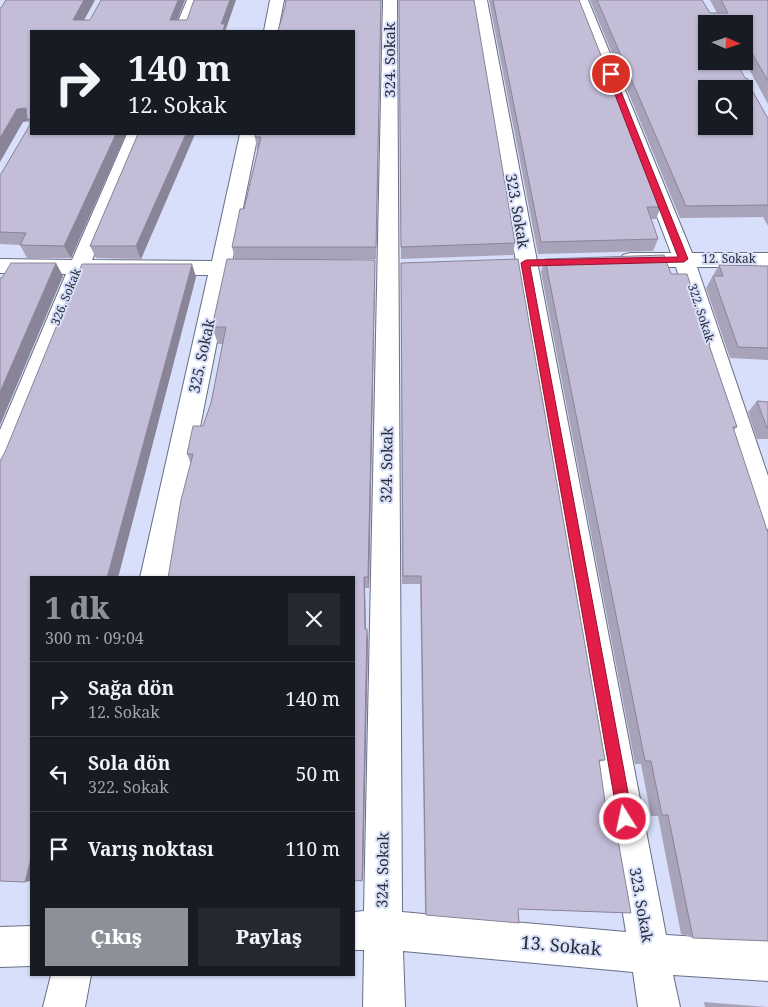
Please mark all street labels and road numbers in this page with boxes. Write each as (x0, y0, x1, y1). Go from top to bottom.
street label: 324. Sokak (379, 22, 399, 98)
street label: 323. Sokak (502, 172, 534, 250)
street label: 12. Sokak (702, 250, 757, 267)
street label: 326. Sokak (46, 265, 85, 328)
street label: 322. Sokak (684, 281, 719, 345)
street label: 325. Sokak (183, 317, 219, 395)
street label: 324. Sokak (375, 427, 397, 503)
street label: 324. Sokak (371, 832, 393, 908)
street label: 323. Sokak (626, 866, 658, 944)
street label: 13. Sokak (520, 930, 603, 961)

